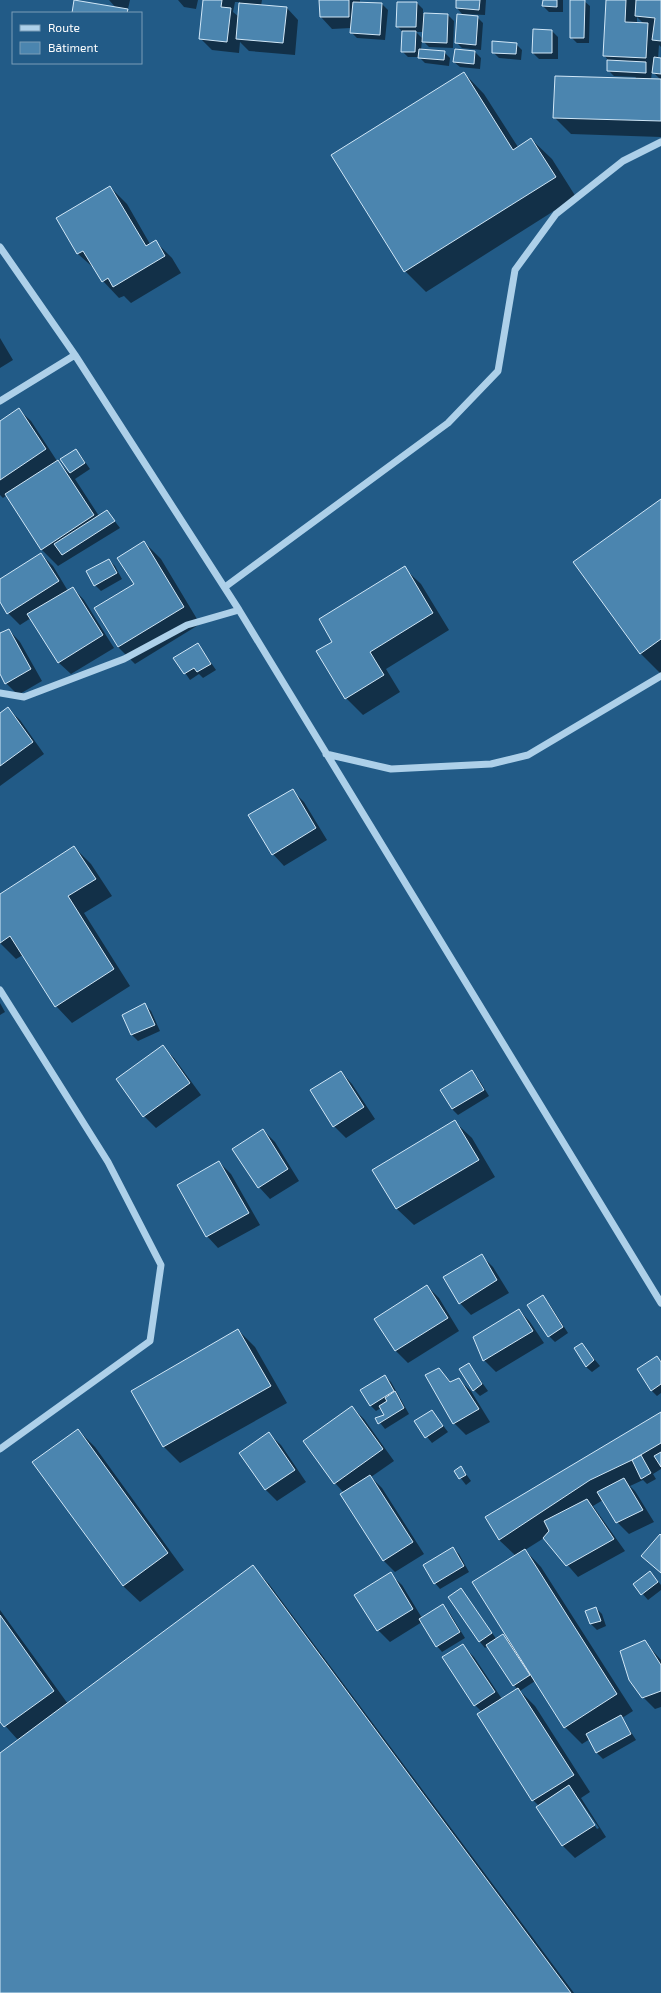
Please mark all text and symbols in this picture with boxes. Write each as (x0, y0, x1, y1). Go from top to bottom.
legend (12, 12, 142, 64)
text: Route (48, 20, 80, 34)
text: Bâtiment (48, 40, 99, 54)

